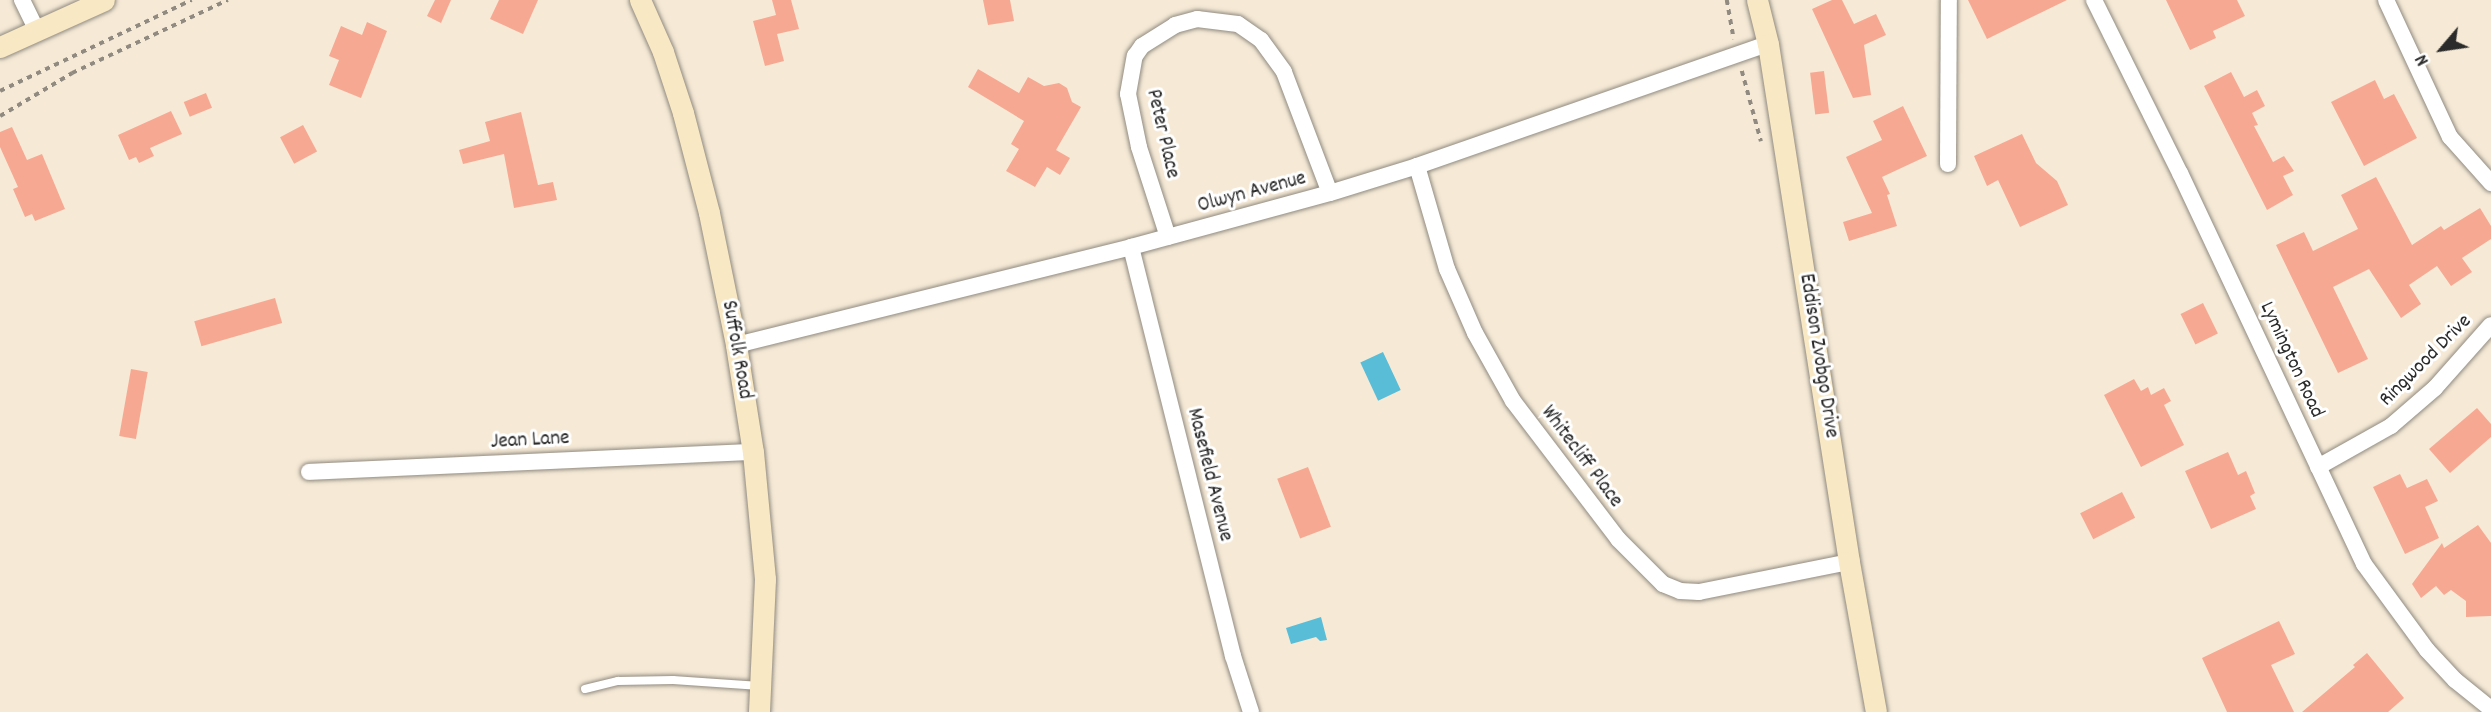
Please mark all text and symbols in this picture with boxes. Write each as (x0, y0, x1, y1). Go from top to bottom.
north arrow (2407, 14, 2477, 84)
text: N (2409, 49, 2437, 70)
street label: Peter Place (1140, 87, 1184, 181)
street label: Olwyn Avenue (1195, 166, 1309, 220)
street label: Eddison Zvobgo Drive (1793, 272, 1843, 440)
street label: Lymington Road (2253, 298, 2329, 422)
street label: Suffolk Road (715, 299, 757, 401)
street label: Ringwood Drive (2375, 310, 2477, 412)
street label: Whitecliff Place (1535, 401, 1627, 513)
street label: Masefield Avenue (1180, 406, 1238, 544)
street label: Jean Lane (490, 426, 570, 456)

